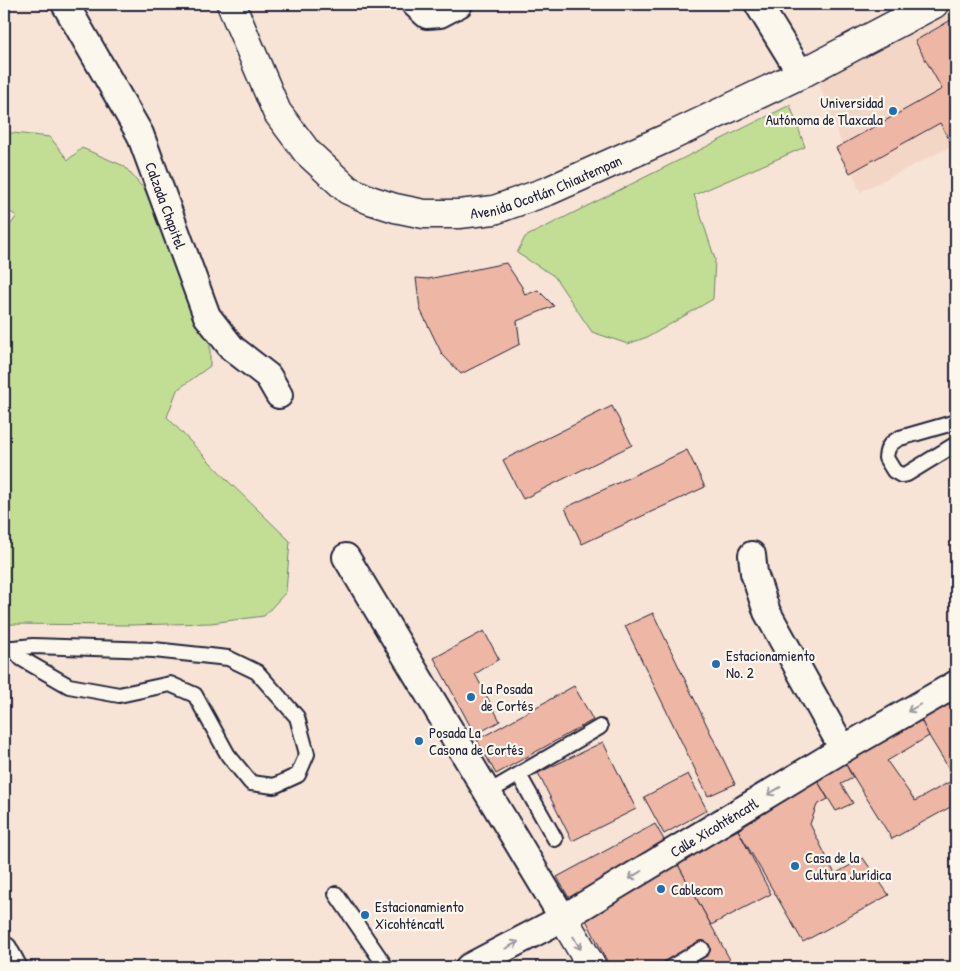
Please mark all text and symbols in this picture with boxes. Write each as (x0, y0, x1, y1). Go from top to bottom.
place label: Universidad Autónoma de Tlaxcala (766, 92, 883, 130)
marker: Universidad Autónoma de Tlaxcala (887, 105, 899, 117)
street label: Avenida Ocotlán Chiautempan (469, 149, 625, 223)
street label: Calzada Chapitel (141, 159, 192, 252)
place label: Estacionamiento No. 2 (726, 645, 815, 683)
marker: Estacionamiento No. 2 (710, 658, 722, 670)
place label: La Posada de Cortés (481, 678, 533, 716)
marker: La Posada de Cortés (465, 691, 477, 703)
one-way arrow (907, 704, 922, 714)
place label: Posada La Casona de Cortés (429, 722, 523, 760)
marker: Posada La Casona de Cortés (413, 735, 425, 747)
one-way arrow (767, 786, 781, 796)
street label: Calle Xicohténcatl (666, 792, 762, 862)
place label: Casa de la Cultura Jurídica (805, 847, 891, 885)
marker: Casa de la Cultura Jurídica (789, 860, 801, 872)
one-way arrow (628, 870, 642, 880)
place label: Cablecom (671, 879, 723, 900)
marker: Cablecom (655, 883, 667, 895)
place label: Estacionamiento Xicohténcatl (375, 896, 464, 934)
marker: Estacionamiento Xicohténcatl (359, 909, 371, 921)
one-way arrow (573, 935, 583, 949)
one-way arrow (505, 939, 519, 949)

